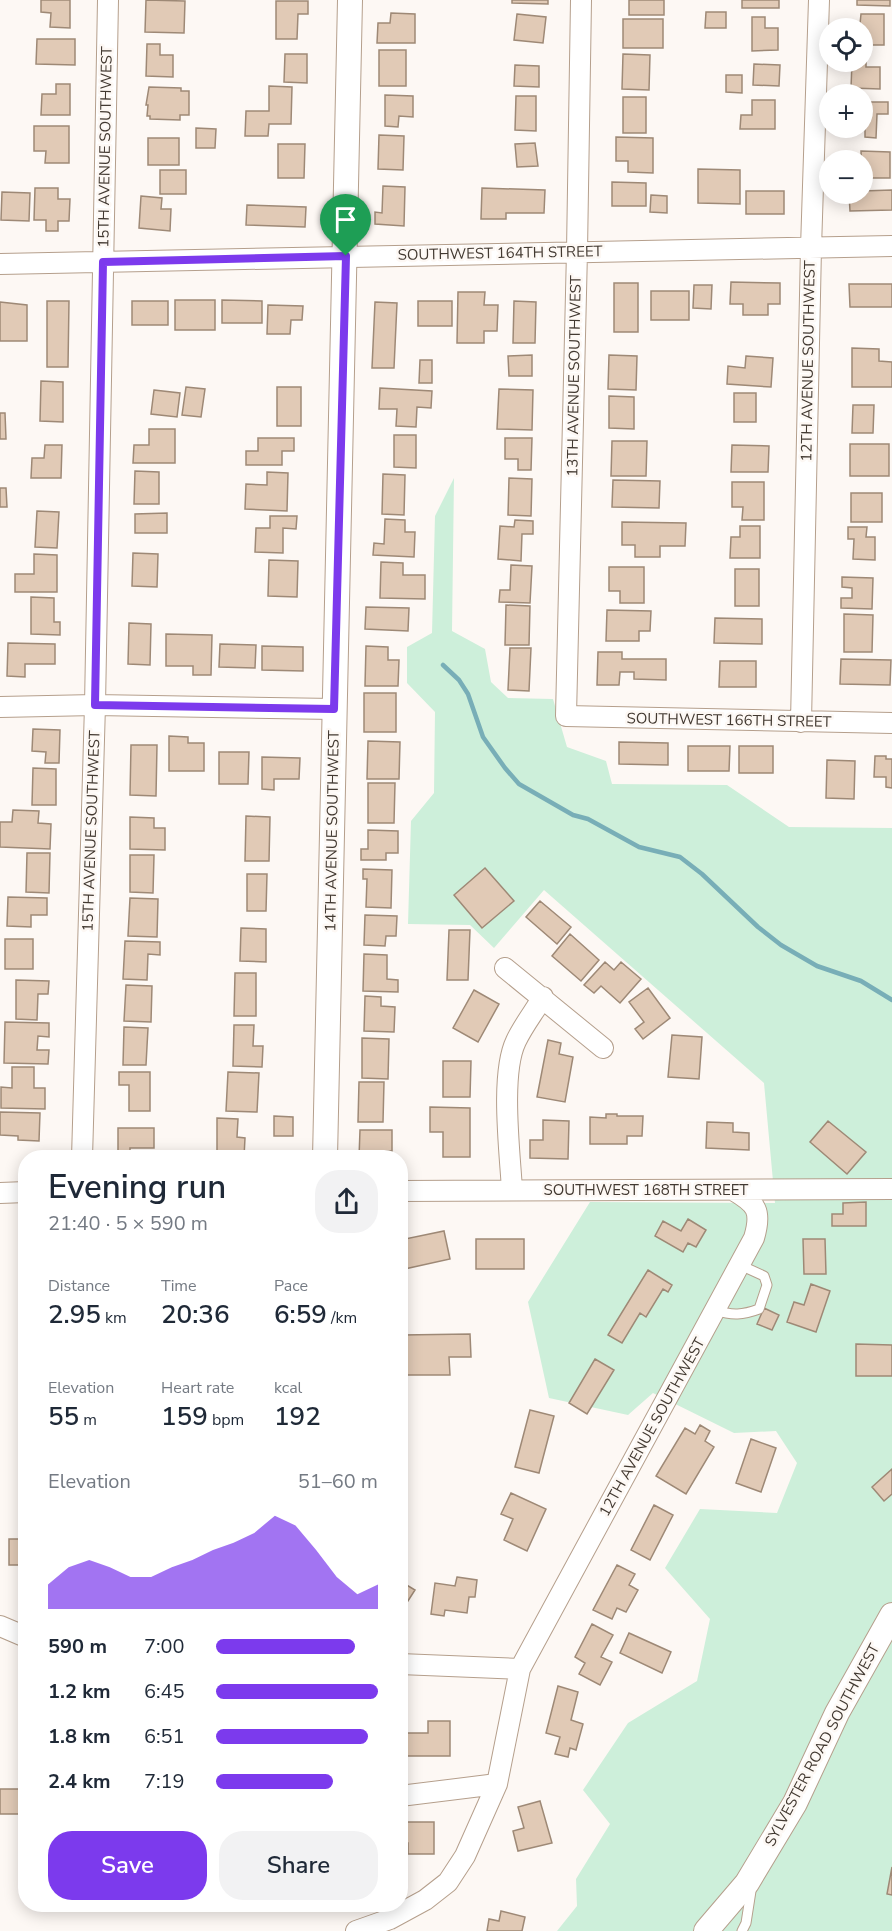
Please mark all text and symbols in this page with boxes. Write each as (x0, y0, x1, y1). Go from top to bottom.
map controls (819, 18, 873, 204)
button: locate (819, 18, 873, 72)
street label: 15TH AVENUE SOUTHWEST (93, 46, 117, 248)
button: + (819, 84, 873, 138)
button: − (819, 150, 873, 204)
pin (320, 194, 371, 256)
icon: arrive (329, 203, 362, 236)
street label: SOUTHWEST 164TH STREET (397, 241, 603, 265)
street label: 12TH AVENUE SOUTHWEST (796, 260, 820, 462)
street label: 13TH AVENUE SOUTHWEST (562, 275, 586, 477)
street label: SOUTHWEST 166TH STREET (626, 708, 832, 732)
street label: 15TH AVENUE SOUTHWEST (77, 730, 105, 932)
street label: 14TH AVENUE SOUTHWEST (320, 730, 344, 932)
text: Evening run (48, 1165, 226, 1210)
button: share (315, 1170, 378, 1233)
street label: SOUTHWEST 168TH STREET (544, 1180, 748, 1200)
text: 21:40 · 5 × 590 m (48, 1210, 208, 1237)
text: Distance (48, 1275, 110, 1297)
text: Time (161, 1275, 197, 1297)
text: Pace (274, 1275, 308, 1297)
text: 2.95 (48, 1297, 101, 1332)
text: 20:36 (161, 1297, 230, 1332)
text: 6:59 (274, 1297, 327, 1332)
text: km (101, 1307, 127, 1329)
text: /km (327, 1307, 357, 1329)
street label: 12TH AVENUE SOUTHWEST (594, 1334, 710, 1520)
text: Elevation (48, 1377, 114, 1399)
text: Heart rate (161, 1377, 234, 1399)
text: kcal (274, 1377, 302, 1399)
text: 55 (48, 1399, 79, 1434)
text: 159 (161, 1399, 208, 1434)
text: 192 (274, 1399, 321, 1434)
text: m (79, 1409, 97, 1431)
text: bpm (208, 1409, 244, 1431)
text: Elevation (48, 1468, 131, 1495)
text: 51–60 m (298, 1468, 378, 1495)
text: 590 m (48, 1633, 107, 1660)
text: 7:00 (144, 1633, 185, 1660)
street label: SYLVESTER ROAD SOUTHWEST (760, 1640, 884, 1850)
text: 1.2 km (48, 1678, 111, 1705)
text: 6:45 (144, 1678, 185, 1705)
text: 1.8 km (48, 1723, 111, 1750)
text: 6:51 (144, 1723, 185, 1750)
text: 2.4 km (48, 1768, 111, 1795)
text: 7:19 (144, 1768, 185, 1795)
button: Save (48, 1831, 207, 1900)
button: Share (219, 1831, 378, 1900)

